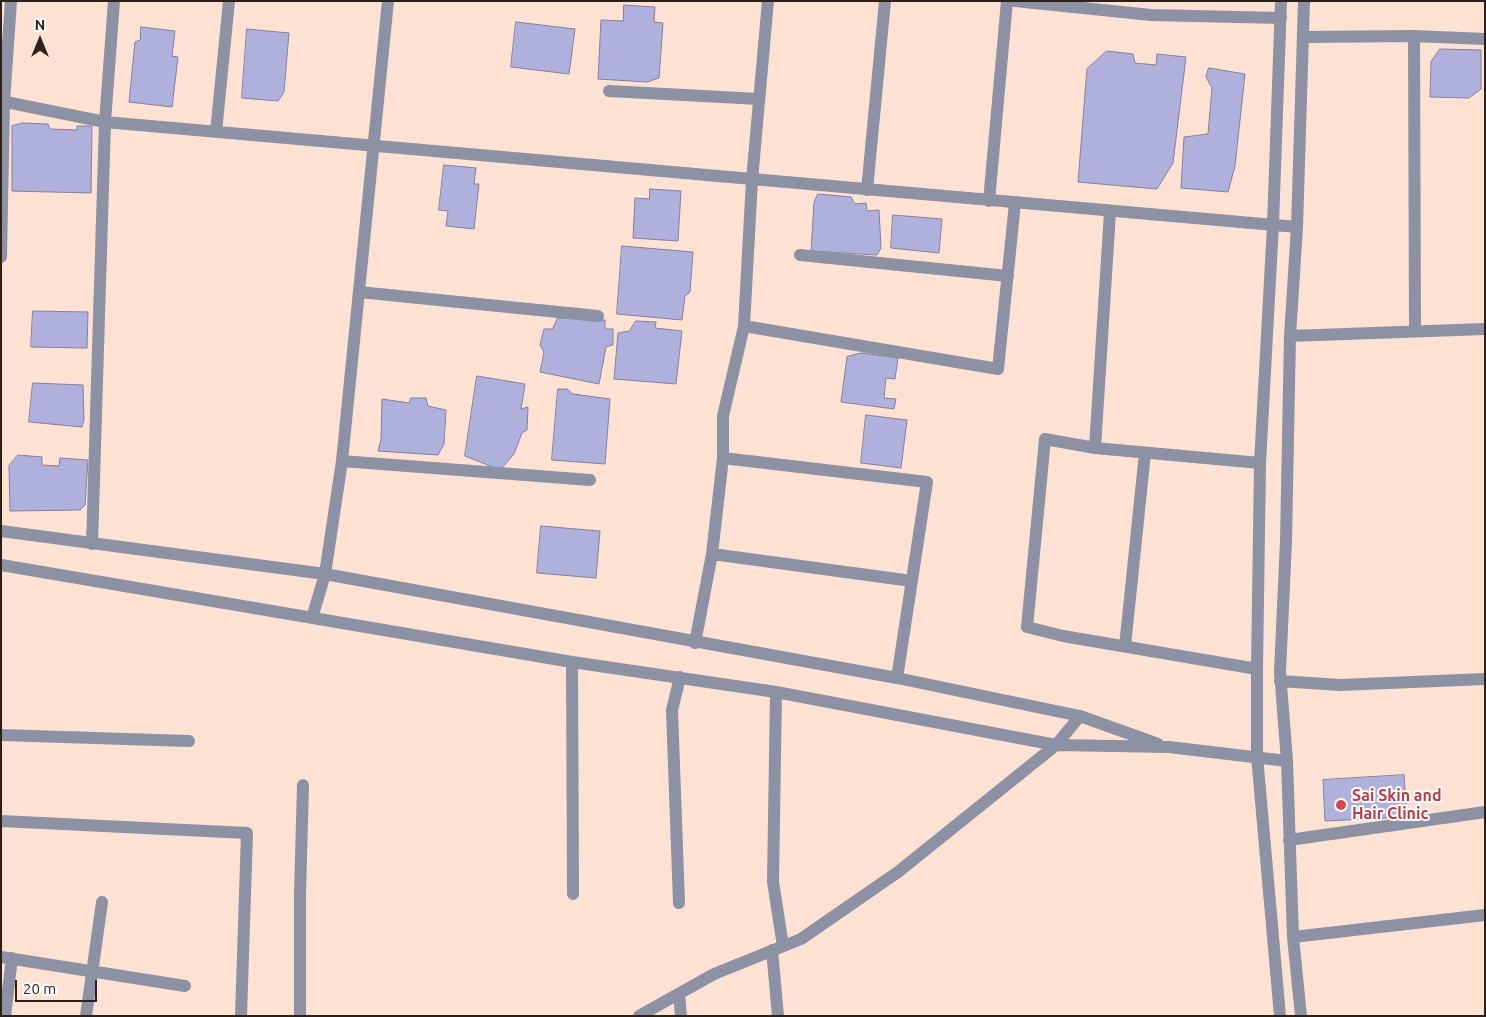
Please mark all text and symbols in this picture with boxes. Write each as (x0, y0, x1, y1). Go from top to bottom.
north arrow (15, 15, 65, 65)
text: N (35, 17, 45, 33)
place label: Sai Skin and Hair Clinic (1352, 786, 1441, 824)
marker: Sai Skin and Hair Clinic (1334, 798, 1348, 812)
scale bar (18, 970, 100, 1002)
text: 20 m (23, 980, 56, 997)

